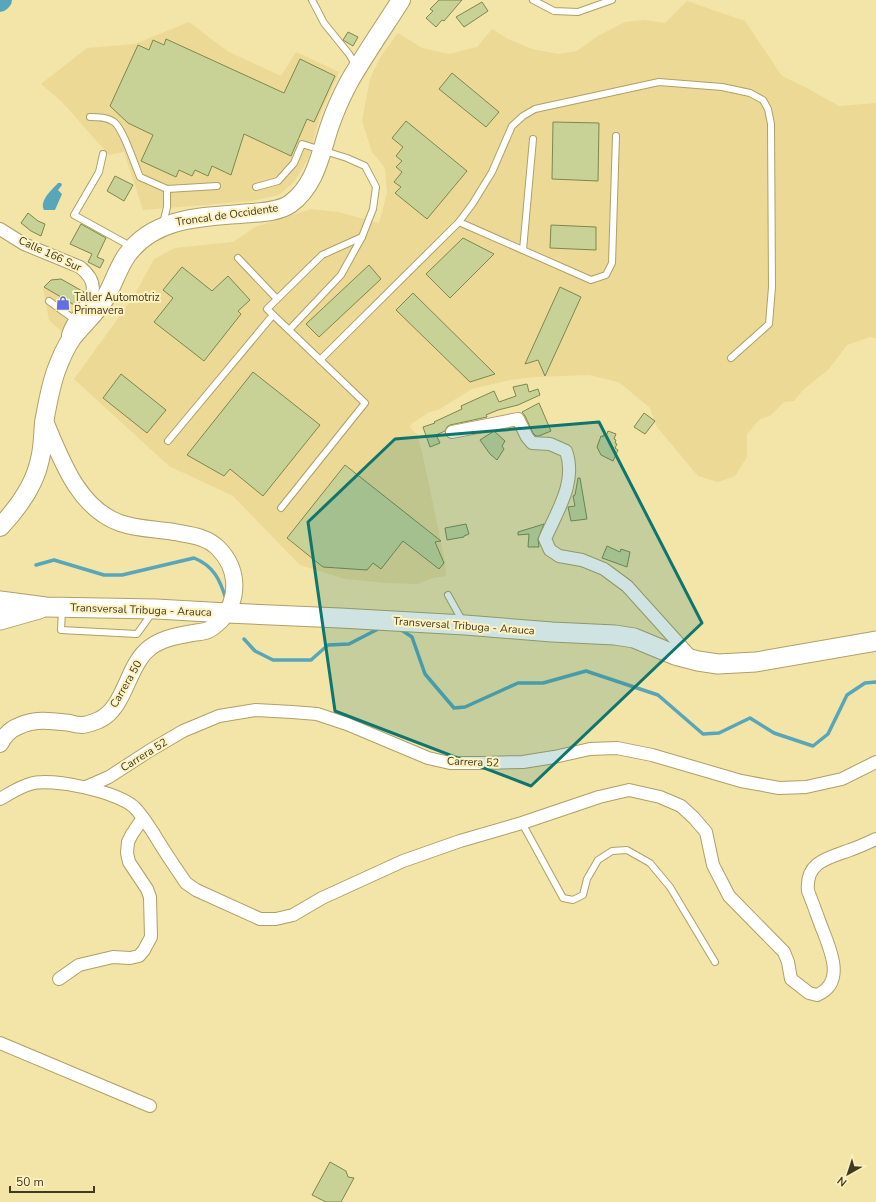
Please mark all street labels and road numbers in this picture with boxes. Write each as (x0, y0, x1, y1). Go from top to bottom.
street label: Troncal de Occidente (175, 200, 279, 230)
street label: Calle 166 Sur (16, 233, 84, 275)
street label: Transversal Tribuga - Arauca (70, 600, 212, 620)
street label: Transversal Tribuga - Arauca (393, 614, 535, 638)
street label: Carrera 50 (106, 657, 146, 710)
street label: Carrera 52 (118, 735, 170, 775)
street label: Carrera 52 (447, 754, 499, 770)

